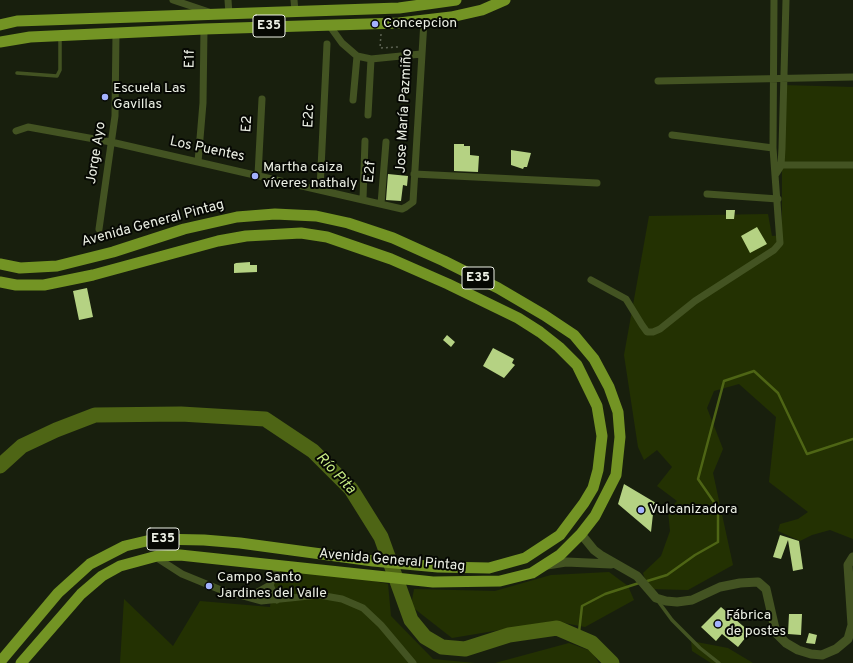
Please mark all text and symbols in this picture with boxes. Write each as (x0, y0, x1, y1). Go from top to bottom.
road number: E35 (253, 15, 285, 37)
place label: Concepcion (383, 16, 457, 32)
marker: Concepcion (370, 19, 380, 29)
street label: Jose María Pazmiño (393, 48, 417, 174)
street label: E1f (182, 50, 200, 68)
place label: Escuela Las Gavillas (113, 81, 186, 114)
marker: Escuela Las Gavillas (100, 92, 110, 102)
street label: E2c (301, 104, 319, 128)
street label: E2 (239, 115, 257, 133)
street label: Jorge Ayo (84, 121, 110, 185)
street label: Los Puentes (168, 134, 246, 166)
place label: Martha caiza víveres nathaly (263, 160, 357, 192)
street label: E2f (362, 161, 380, 183)
marker: Martha caiza víveres nathaly (250, 171, 260, 181)
street label: Avenida General Pintag (80, 197, 226, 251)
road number: E35 (462, 267, 494, 289)
water label: Río Pita (311, 450, 359, 498)
place label: Vulcanizadora (649, 502, 737, 518)
marker: Vulcanizadora (636, 505, 646, 515)
road number: E35 (147, 528, 179, 550)
street label: Avenida General Pintag (318, 546, 466, 576)
place label: Campo Santo Jardines del Valle (217, 570, 327, 602)
marker: Campo Santo Jardines del Valle (204, 581, 214, 591)
place label: Fábrica de postes (726, 608, 786, 640)
marker: Fábrica de postes (713, 619, 723, 629)

